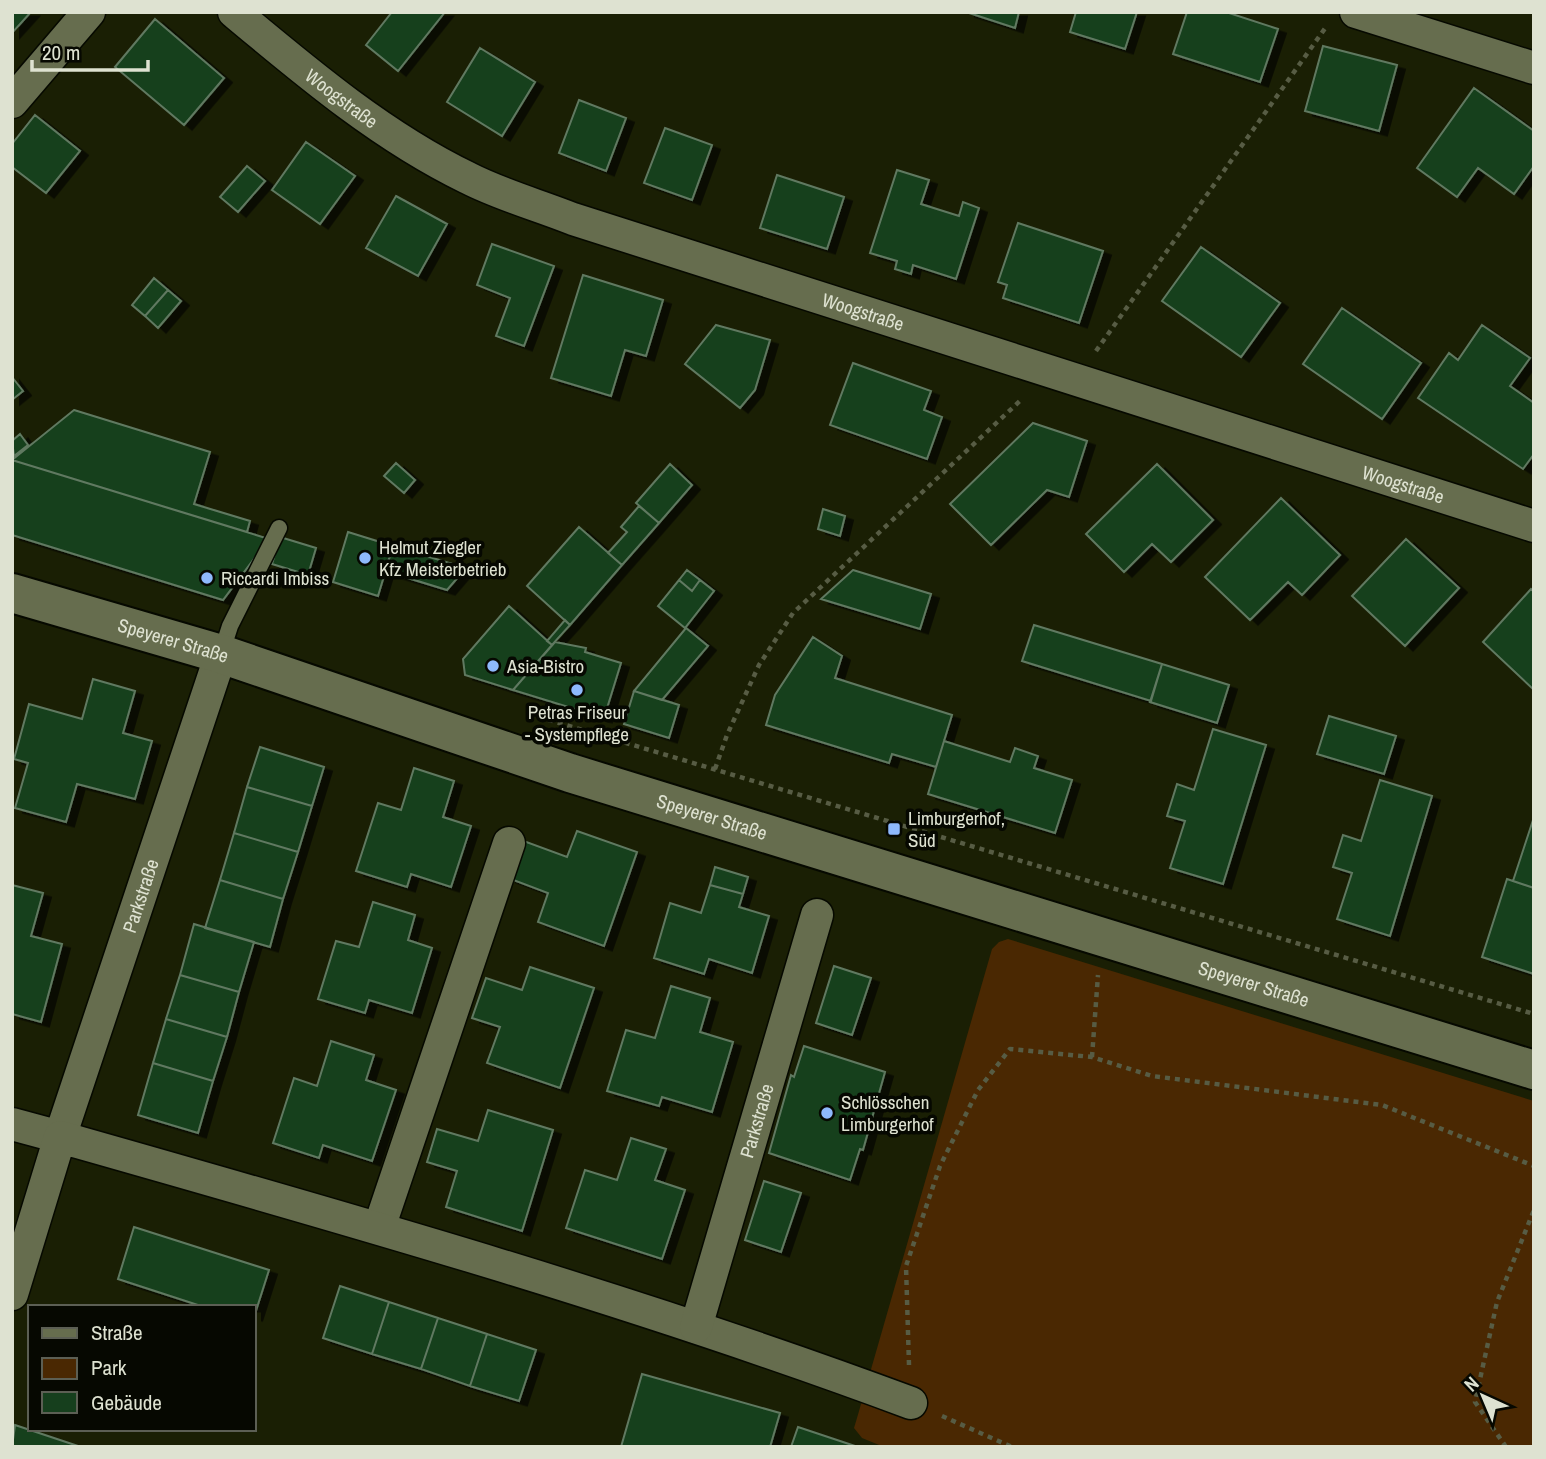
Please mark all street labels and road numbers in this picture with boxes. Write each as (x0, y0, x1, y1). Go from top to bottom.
street label: Woogstraße (300, 63, 383, 134)
street label: Woogstraße (819, 286, 907, 337)
street label: Woogstraße (1359, 459, 1448, 509)
street label: Speyerer Straße (115, 612, 232, 669)
street label: Speyerer Straße (653, 787, 770, 846)
street label: Parkstraße (116, 855, 165, 936)
street label: Speyerer Straße (1195, 954, 1312, 1013)
street label: Parkstraße (733, 1080, 780, 1161)

